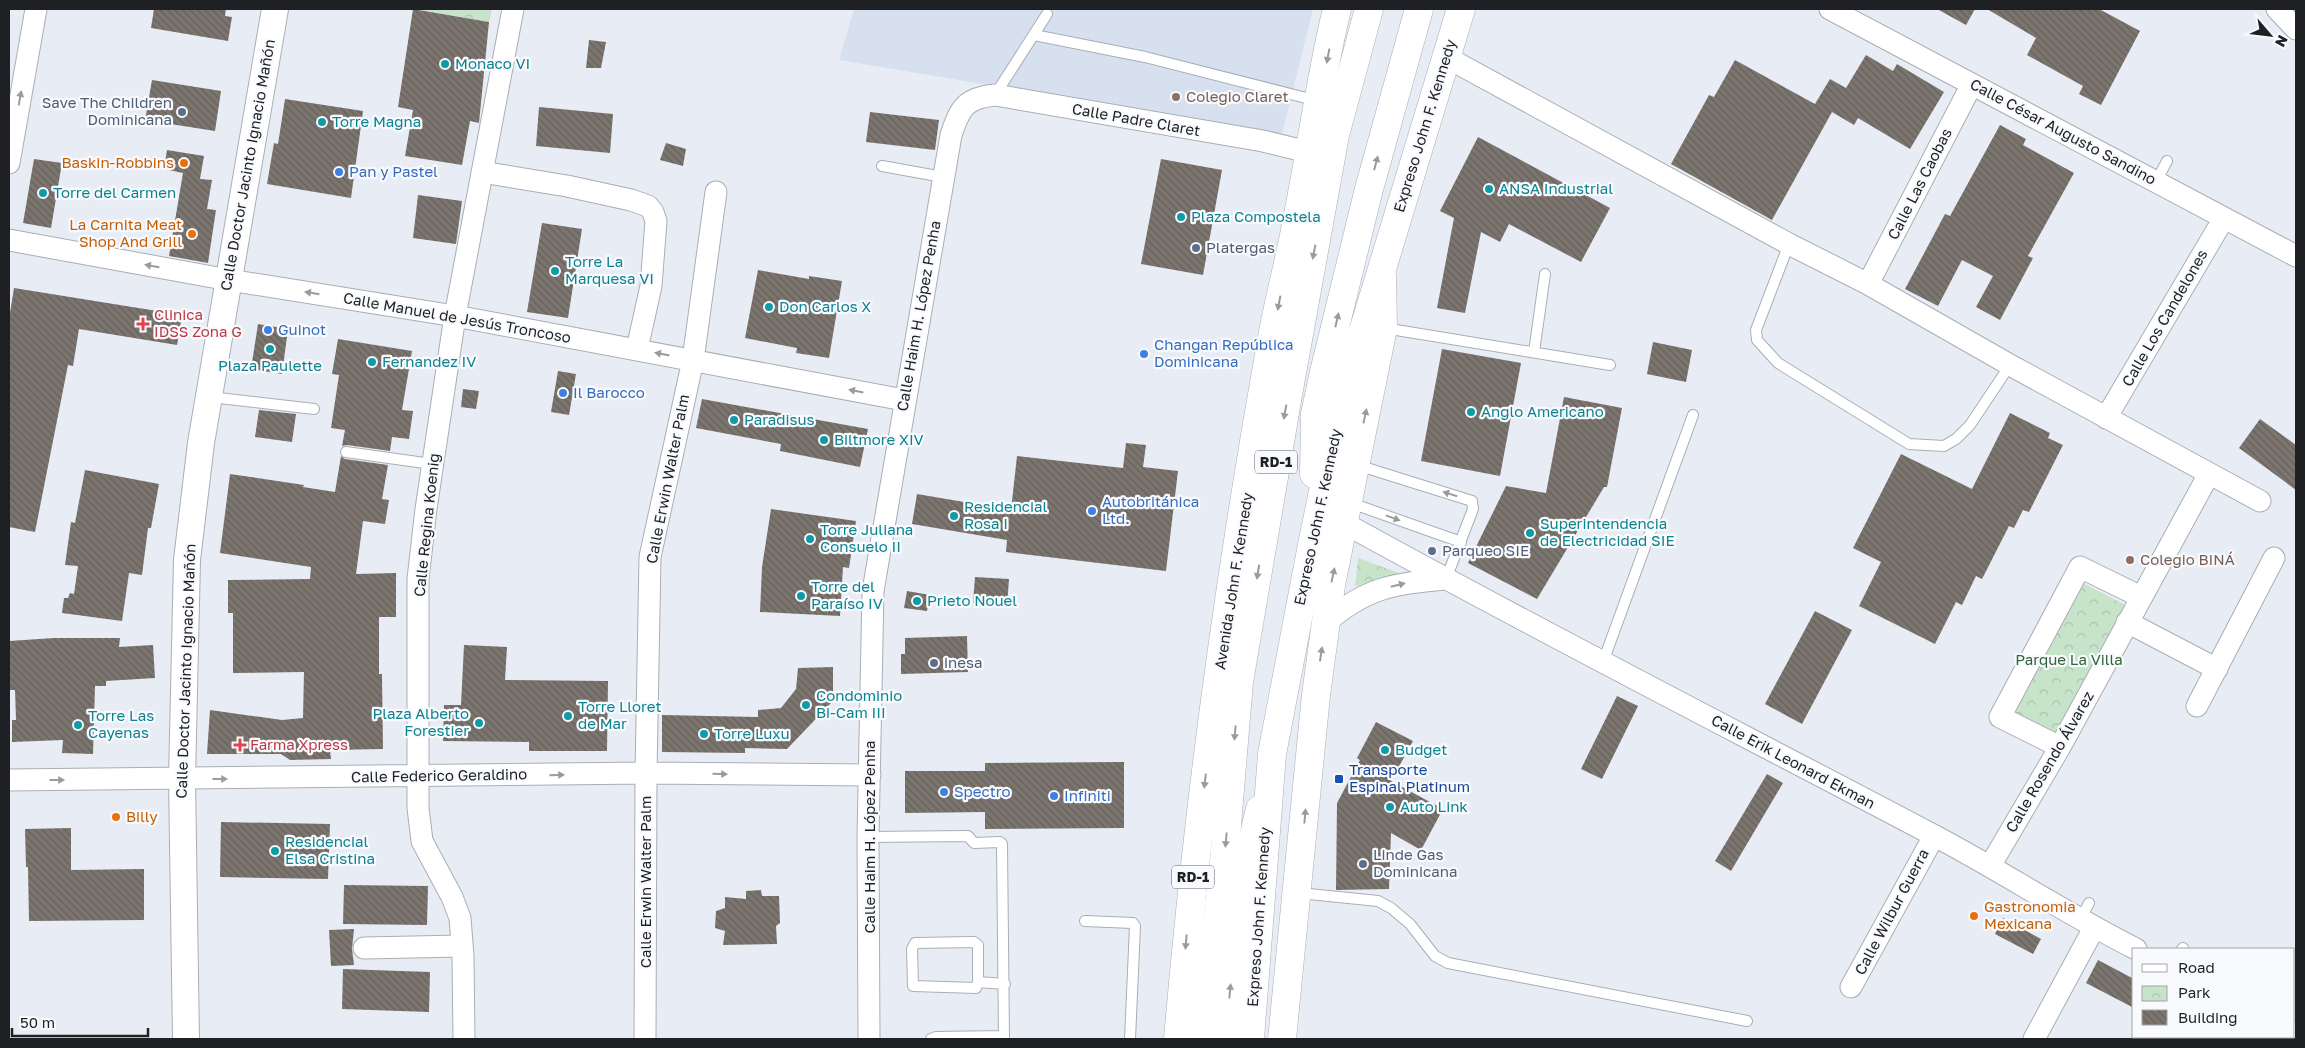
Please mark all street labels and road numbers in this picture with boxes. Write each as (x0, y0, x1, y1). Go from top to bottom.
street label: Expreso John F. Kennedy (1389, 36, 1459, 214)
street label: Calle Doctor Jacinto Ignacio Mañón (216, 38, 278, 292)
street label: Calle César Augusto Sandino (1967, 74, 2160, 188)
street label: Calle Padre Claret (1071, 99, 1202, 139)
street label: Calle Las Caobas (1883, 125, 1955, 242)
street label: Calle Haim H. López Penha (892, 219, 944, 413)
street label: Calle Los Candelones (2118, 246, 2211, 389)
street label: Calle Manuel de Jesús Troncoso (342, 288, 572, 346)
street label: Calle Erwin Walter Palm (642, 393, 692, 565)
street label: Expreso John F. Kennedy (1289, 426, 1345, 607)
road number: RD-1 (1255, 451, 1297, 474)
street label: Calle Regina Koenig (410, 452, 442, 598)
street label: Avenida John F. Kennedy (1210, 490, 1256, 671)
street label: Calle Doctor Jacinto Ignacio Mañón (172, 543, 198, 799)
street label: Calle Rosendo Álvarez (2001, 687, 2097, 835)
street label: Calle Erik Leonard Ekman (1708, 710, 1878, 812)
street label: Calle Haim H. López Penha (860, 740, 878, 934)
street label: Calle Federico Geraldino (351, 764, 527, 786)
street label: Calle Erwin Walter Palm (636, 796, 654, 968)
street label: Expreso John F. Kennedy (1243, 826, 1273, 1007)
street label: Calle Wilbur Guerra (1850, 845, 1932, 978)
road number: RD-1 (1172, 866, 1214, 889)

